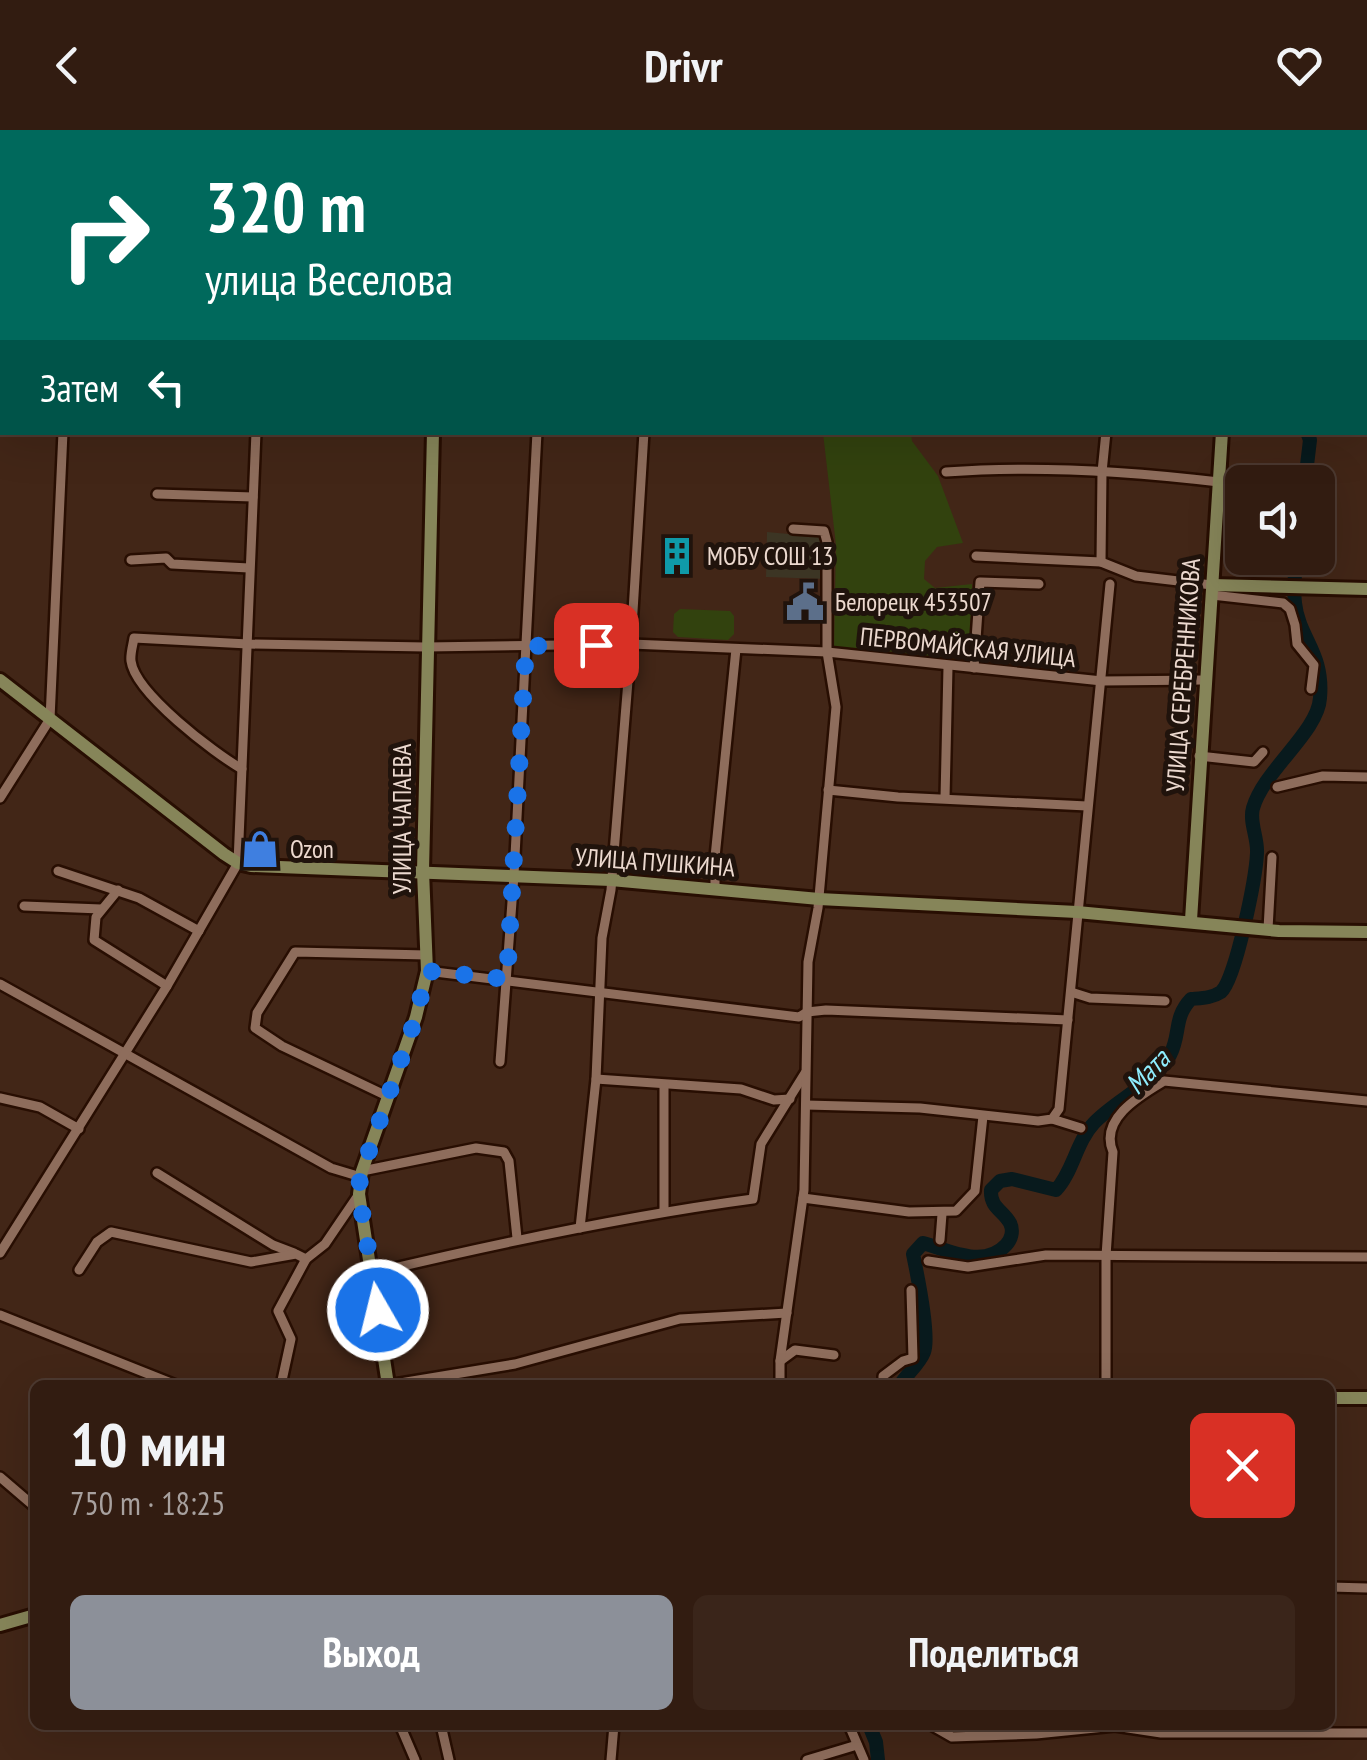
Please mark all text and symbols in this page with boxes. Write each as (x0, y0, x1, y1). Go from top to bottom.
text: Drivr (644, 36, 723, 94)
icon: back (40, 38, 95, 93)
icon: heart (1272, 38, 1327, 93)
text: 320 m (205, 161, 366, 251)
icon: right (40, 170, 170, 300)
text: улица Веселова (205, 249, 453, 307)
icon: left (139, 360, 194, 415)
text: Затем (40, 363, 119, 412)
map controls (1225, 465, 1335, 575)
button: sound (1225, 465, 1335, 575)
building icon: МОБУ СОШ 13 (656, 535, 698, 577)
place label: МОБУ СОШ 13 (707, 540, 834, 572)
street label: УЛИЦА СЕРЕБРЕННИКОВА (1159, 557, 1207, 793)
public building icon: Белорецк 453507 (784, 581, 826, 623)
place label: Белорецк 453507 (835, 586, 992, 618)
pin (554, 603, 639, 688)
icon: arrive (569, 618, 624, 673)
street label: ПЕРВОМАЙСКАЯ УЛИЦА (859, 620, 1078, 674)
street label: УЛИЦА ЧАПАЕВА (386, 744, 418, 894)
shop icon: Ozon (239, 828, 281, 870)
place label: Ozon (290, 833, 334, 865)
street label: УЛИЦА ПУШКИНА (574, 840, 736, 884)
water label: Мата (1117, 1039, 1179, 1102)
position arrow (326, 1258, 430, 1362)
text: 10 мин (70, 1405, 227, 1483)
button: close (1190, 1413, 1295, 1518)
text: 750 m · 18:25 (70, 1482, 225, 1524)
button: Выход (70, 1595, 673, 1710)
button: Поделиться (693, 1595, 1295, 1710)

